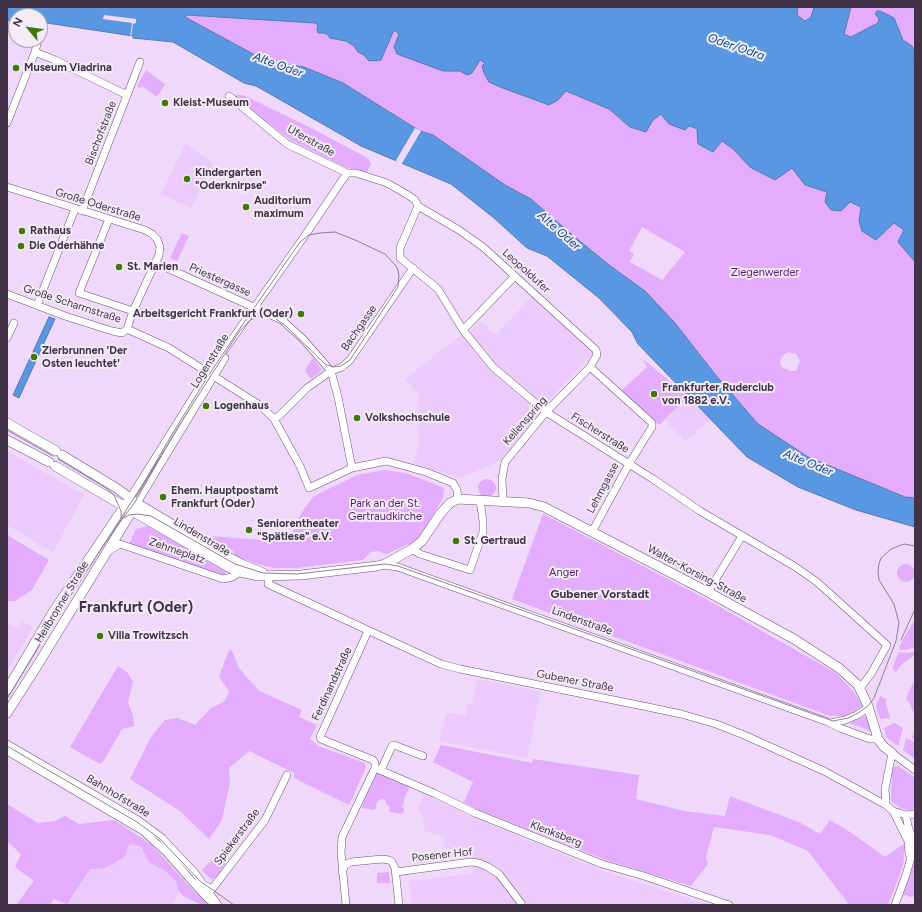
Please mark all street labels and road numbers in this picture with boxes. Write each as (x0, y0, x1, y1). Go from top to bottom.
street label: Bischofstraße (83, 99, 119, 167)
street label: Uferstraße (285, 123, 337, 159)
street label: Große Oderstraße (54, 186, 142, 224)
street label: Leopoldufer (499, 246, 553, 296)
street label: Priestergasse (187, 261, 253, 299)
street label: Große Scharrnstraße (21, 282, 123, 326)
street label: Bachgasse (338, 303, 380, 353)
street label: Logenstraße (188, 331, 232, 391)
street label: Kellenspring (500, 394, 550, 448)
street label: Fischerstraße (568, 410, 632, 456)
street label: Lehmgasse (584, 460, 622, 516)
street label: Lindenstraße (171, 515, 233, 559)
street label: Zehmeplatz (147, 535, 207, 567)
street label: Walter-Korsing-Straße (645, 542, 749, 606)
street label: Heilbronner Straße (32, 559, 92, 645)
street label: Lindenstraße (550, 604, 614, 638)
street label: Ferdinandstraße (309, 645, 355, 723)
street label: Gubener Straße (535, 667, 615, 695)
street label: Bahnhofstraße (84, 772, 152, 820)
street label: Spiekerstraße (211, 806, 263, 868)
street label: Klenksberg (528, 818, 584, 850)
street label: Posener Hof (411, 845, 473, 865)

